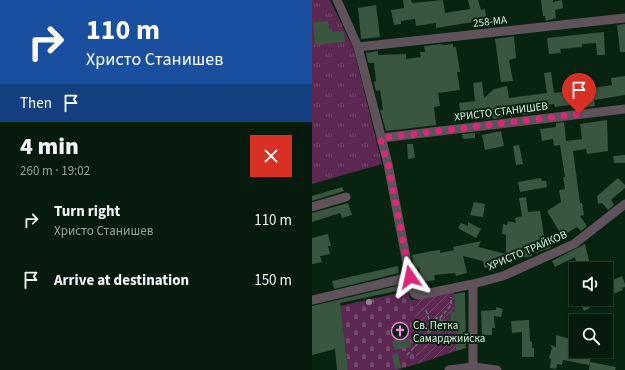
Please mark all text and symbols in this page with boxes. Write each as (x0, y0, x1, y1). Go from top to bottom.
text: 110 m (86, 10, 160, 50)
street label: 258-МА (472, 12, 508, 31)
icon: right (20, 16, 72, 68)
text: Христо Станишев (86, 47, 223, 72)
pin (562, 73, 596, 114)
icon: arrive (568, 79, 590, 101)
icon: arrive (60, 92, 82, 114)
text: Then (20, 93, 52, 114)
street label: ХРИСТО СТАНИШЕВ (453, 98, 549, 125)
text: 4 min (20, 129, 79, 164)
button: close (250, 135, 292, 177)
text: 260 m · 19:02 (20, 162, 90, 180)
text: Turn right (54, 201, 120, 222)
icon: right (20, 209, 42, 231)
text: 110 m (254, 210, 292, 231)
text: Христо Станишев (54, 222, 153, 240)
street label: ХРИСТО ТРАЙКОВ (485, 227, 570, 274)
position arrow (389, 256, 431, 298)
map controls (569, 262, 613, 358)
button: sound (569, 262, 613, 306)
icon: arrive (20, 269, 42, 291)
text: Arrive at destination (54, 270, 189, 291)
text: 150 m (254, 270, 292, 291)
button: search (569, 314, 613, 358)
place label: Св. Петка Самарджийска (413, 318, 485, 346)
church icon: Св. Петка Самарджийска (390, 321, 410, 341)

